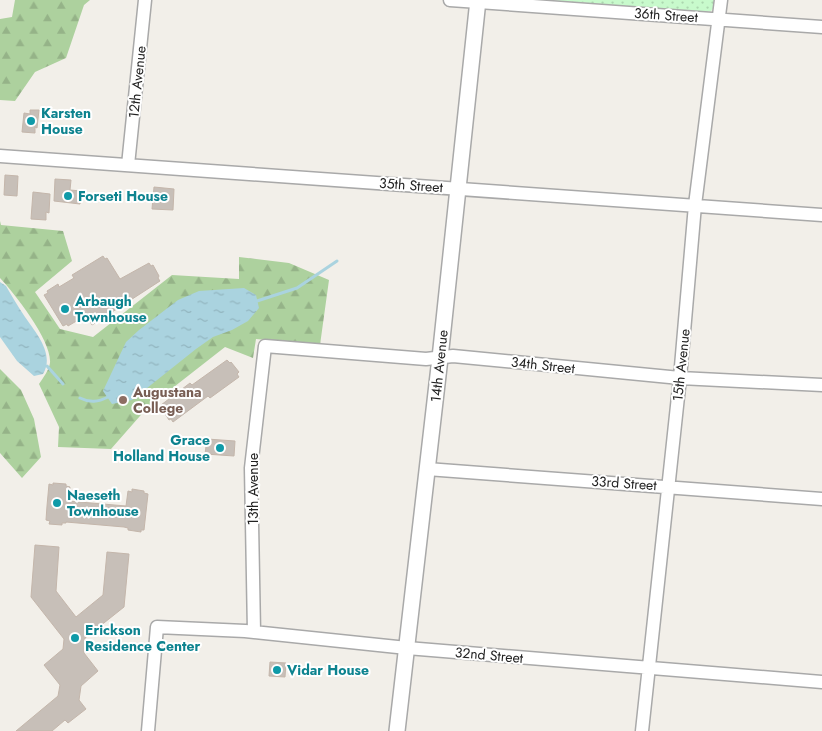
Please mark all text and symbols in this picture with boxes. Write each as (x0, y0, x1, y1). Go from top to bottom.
street label: 36th Street (633, 3, 699, 27)
street label: 12th Avenue (123, 45, 151, 119)
place label: Karsten House (41, 103, 91, 139)
marker: Karsten House (25, 115, 37, 127)
street label: 35th Street (378, 173, 444, 197)
place label: Forseti House (78, 186, 168, 206)
marker: Forseti House (62, 190, 74, 202)
place label: Arbaugh Townhouse (74, 291, 147, 327)
marker: Arbaugh Townhouse (59, 303, 71, 315)
street label: 15th Avenue (667, 328, 695, 402)
street label: 14th Avenue (425, 329, 453, 403)
street label: 34th Street (510, 352, 577, 378)
place label: Augustana College (132, 382, 202, 418)
marker: Augustana College (117, 394, 129, 406)
place label: Grace Holland House (113, 430, 210, 466)
marker: Grace Holland House (214, 442, 226, 454)
street label: 13th Avenue (243, 453, 263, 525)
street label: 33rd Street (591, 471, 658, 495)
place label: Naeseth Townhouse (67, 485, 139, 521)
marker: Naeseth Townhouse (51, 497, 63, 509)
place label: Erickson Residence Center (85, 620, 201, 656)
marker: Erickson Residence Center (69, 632, 81, 644)
street label: 32nd Street (454, 642, 525, 668)
place label: Vidar House (286, 660, 369, 680)
marker: Vidar House (271, 664, 283, 676)

